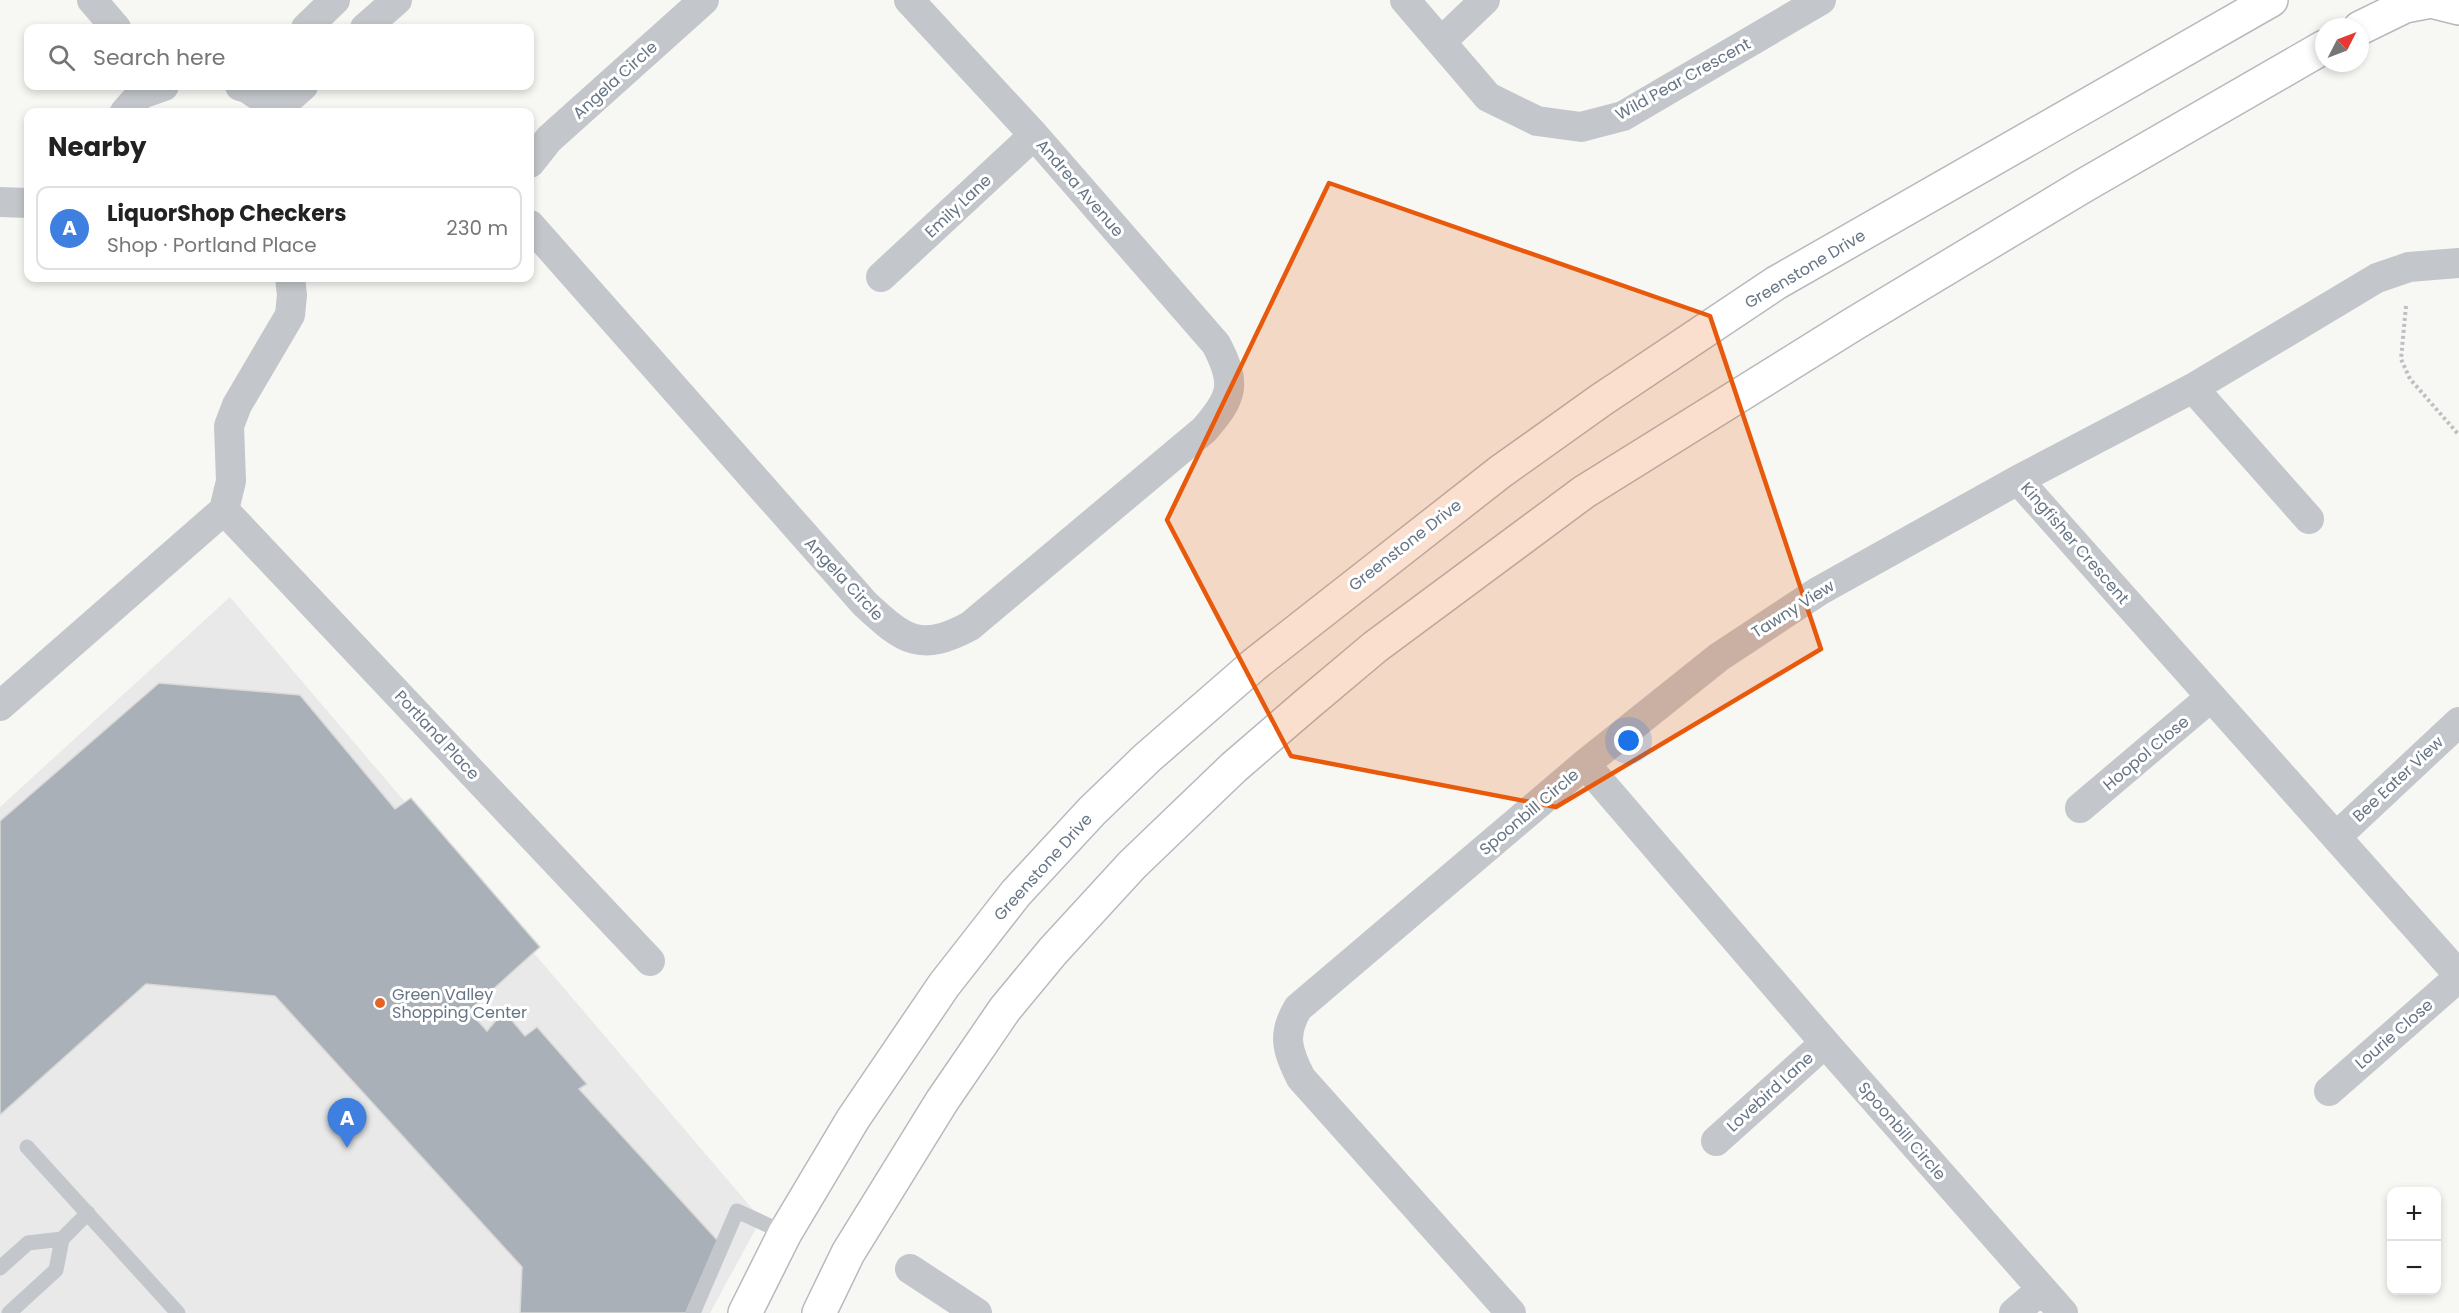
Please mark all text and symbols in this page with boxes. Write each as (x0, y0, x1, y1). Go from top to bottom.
north arrow (2315, 18, 2369, 72)
search box (24, 24, 534, 90)
street label: Wild Pear Crescent (1611, 32, 1755, 126)
street label: Angela Circle (568, 36, 662, 124)
icon: search (45, 41, 78, 74)
text: Search here (93, 42, 226, 73)
text: Nearby (48, 129, 146, 165)
street label: Andrea Avenue (1031, 134, 1129, 242)
street label: Emily Lane (920, 169, 997, 243)
text: LiquorShop Checkers (107, 198, 346, 229)
text: A (62, 214, 77, 242)
text: 230 m (446, 214, 508, 242)
street label: Greenstone Drive (1740, 224, 1870, 314)
text: Shop · Portland Place (107, 231, 317, 259)
street label: Kingfisher Crescent (2016, 477, 2135, 609)
street label: Greenstone Drive (1344, 494, 1466, 596)
street label: Angela Circle (799, 532, 889, 626)
street label: Tawny View (1747, 574, 1839, 644)
street label: Portland Place (389, 685, 485, 785)
street label: Hoopol Close (2098, 710, 2194, 796)
your location (1614, 726, 1643, 755)
street label: Bee Eater View (2347, 731, 2449, 827)
street label: Spoonbill Circle (1474, 763, 1584, 861)
street label: Greenstone Drive (988, 808, 1098, 926)
place label: Green Valley Shopping Center (392, 983, 527, 1024)
street label: Lourie Close (2350, 994, 2438, 1074)
marker: Green Valley Shopping Center (373, 996, 387, 1010)
street label: Lovebird Lane (1722, 1047, 1819, 1137)
street label: Spoonbill Circle (1853, 1077, 1951, 1185)
pin: A (328, 1098, 366, 1148)
map controls (2387, 1187, 2441, 1295)
button: + (2387, 1187, 2441, 1241)
button: − (2387, 1241, 2441, 1295)

